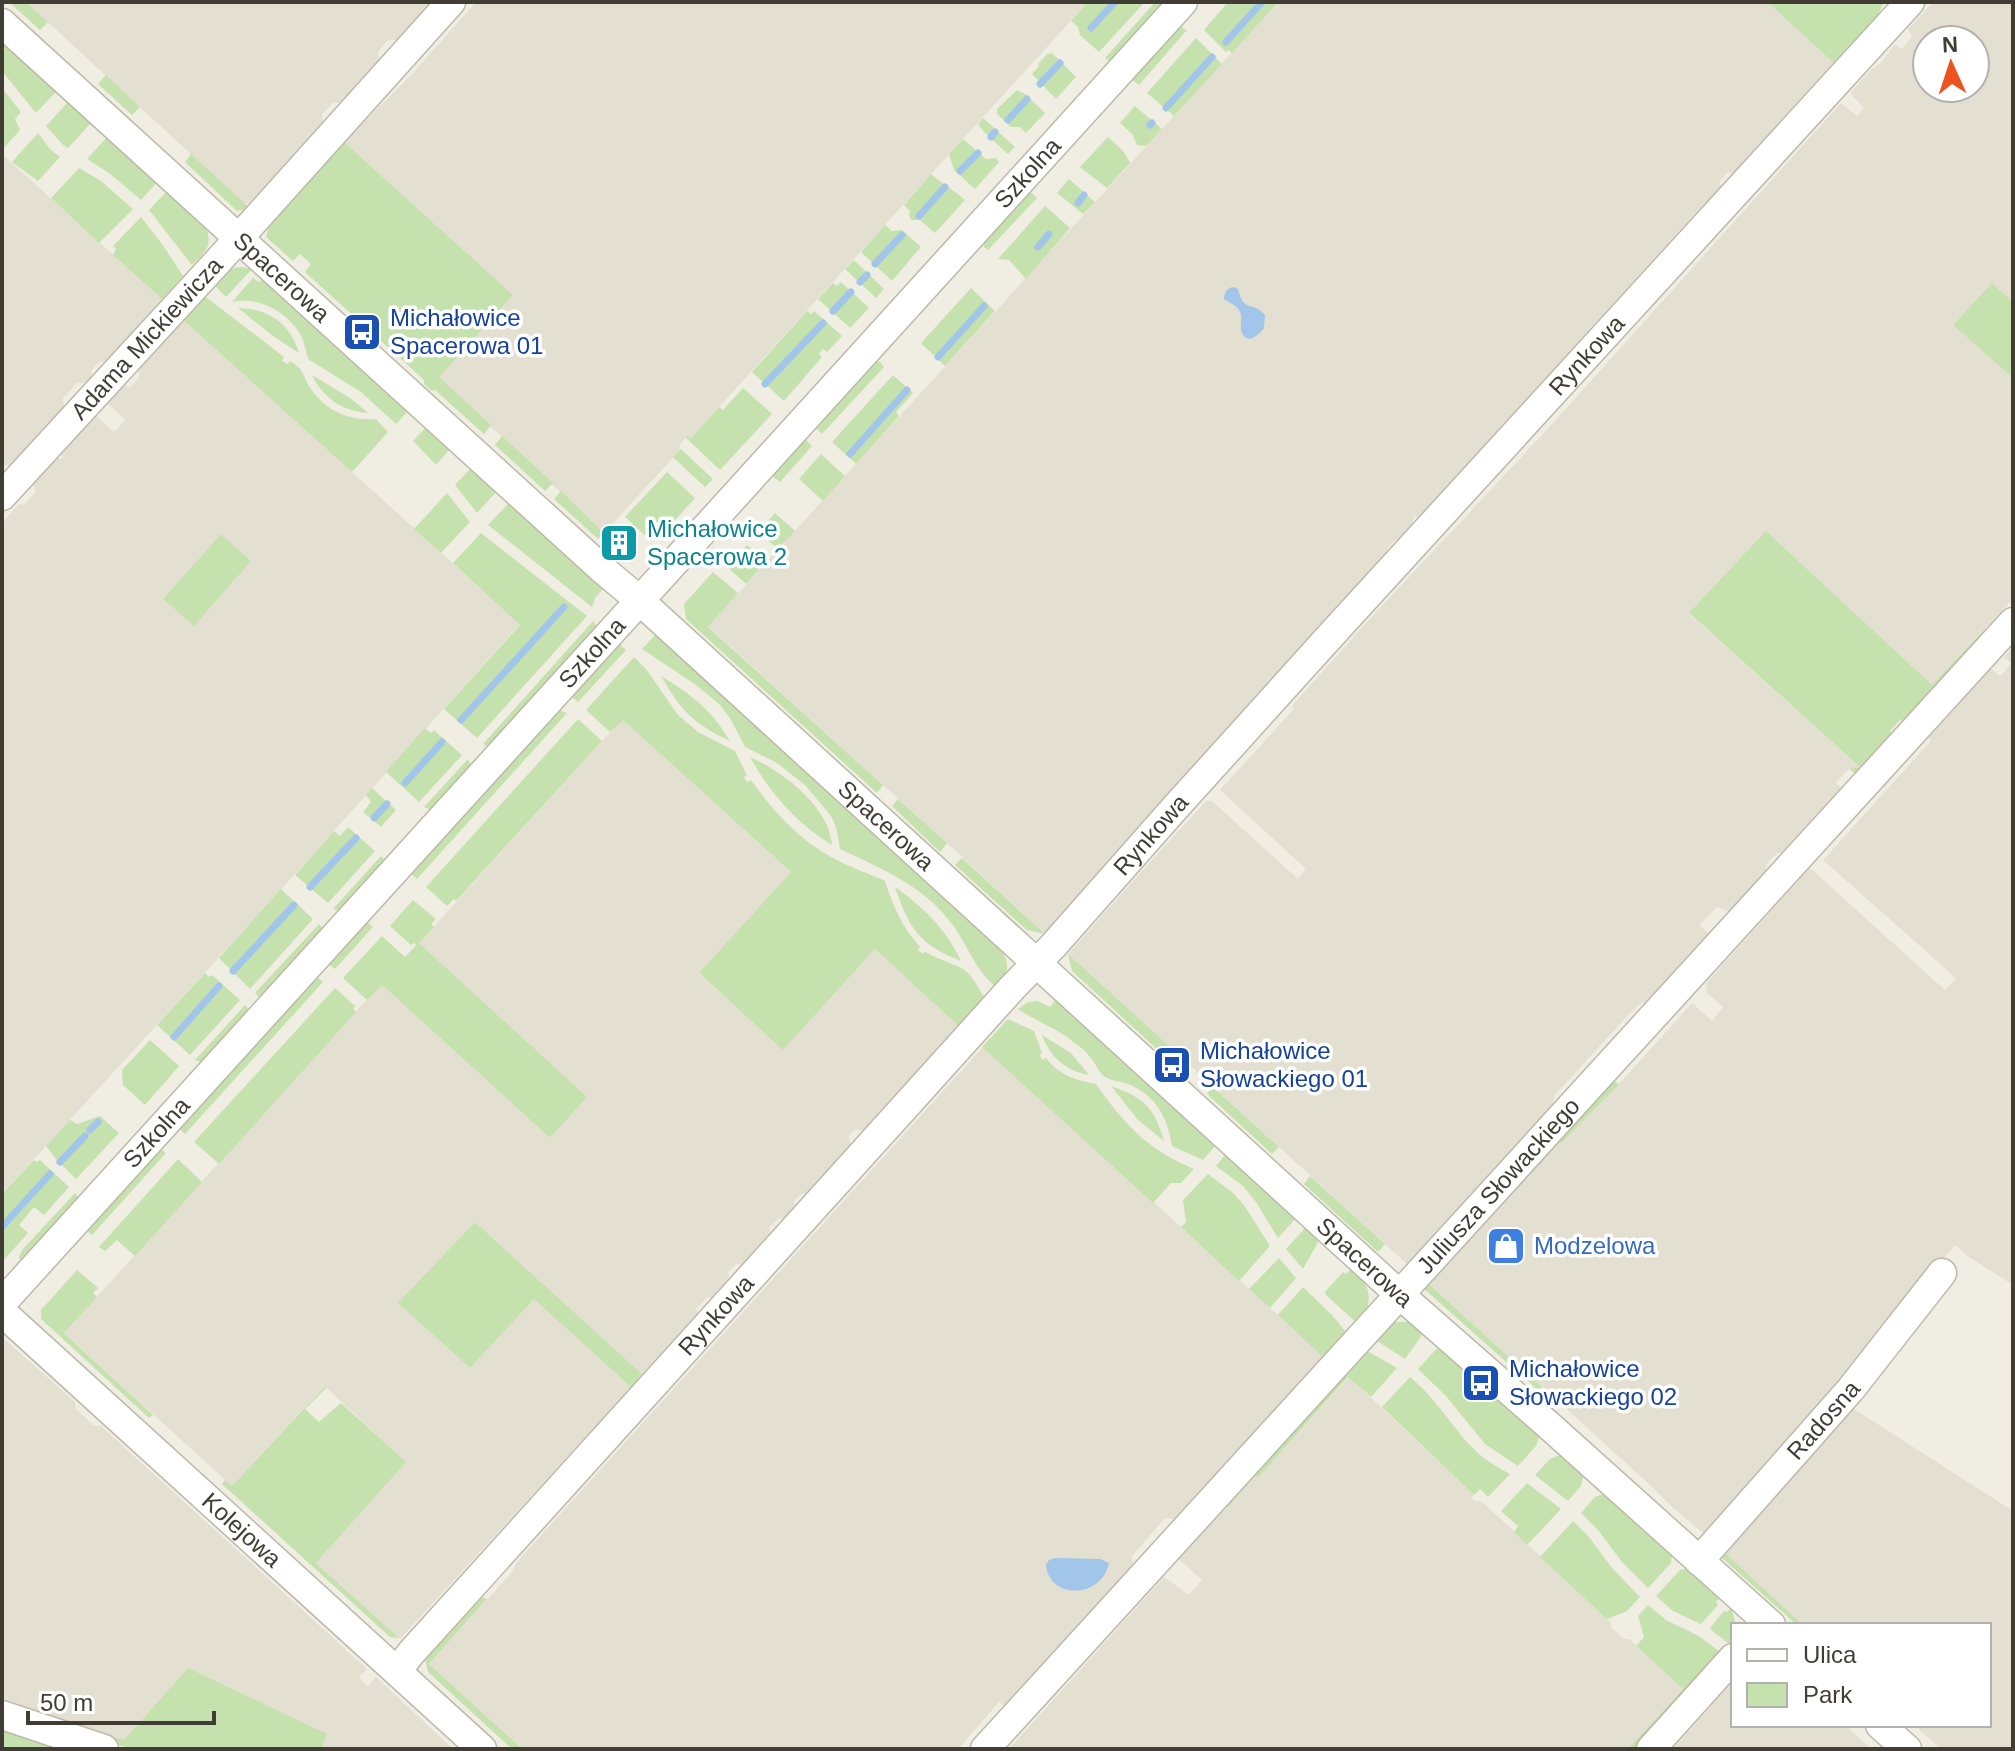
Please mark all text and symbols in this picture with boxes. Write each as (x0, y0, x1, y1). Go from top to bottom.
north arrow (1911, 24, 1991, 104)
text: N (1941, 32, 1959, 57)
street label: Szkolna (989, 132, 1066, 213)
street label: Spacerowa (228, 227, 336, 328)
street label: Adama Mickiewicza (65, 251, 228, 425)
place label: Michałowice Spacerowa 01 (390, 304, 543, 359)
street label: Rynkowa (1543, 309, 1630, 401)
bus stop icon: Michałowice Spacerowa 01 (341, 311, 383, 353)
place label: Michałowice Spacerowa 2 (647, 515, 787, 570)
building icon: Michałowice Spacerowa 2 (598, 522, 640, 564)
street label: Szkolna (553, 611, 631, 693)
street label: Spacerowa (833, 775, 940, 876)
street label: Rynkowa (1108, 788, 1194, 881)
place label: Michałowice Słowackiego 01 (1200, 1037, 1368, 1092)
bus stop icon: Michałowice Słowackiego 01 (1151, 1044, 1193, 1086)
street label: Szkolna (118, 1091, 195, 1173)
street label: Juliusza Słowackiego (1411, 1092, 1585, 1279)
street label: Spacerowa (1311, 1212, 1419, 1313)
shop icon: Modzelowa (1485, 1225, 1527, 1267)
place label: Modzelowa (1534, 1232, 1656, 1259)
street label: Rynkowa (673, 1269, 759, 1361)
place label: Michałowice Słowackiego 02 (1509, 1355, 1677, 1410)
bus stop icon: Michałowice Słowackiego 02 (1460, 1362, 1502, 1404)
street label: Radosna (1781, 1374, 1865, 1465)
street label: Kolejowa (197, 1487, 288, 1573)
legend (1731, 1623, 1991, 1727)
text: Ulica (1803, 1641, 1857, 1668)
scale bar (28, 1675, 214, 1725)
text: Park (1803, 1681, 1853, 1708)
text: 50 m (40, 1689, 93, 1716)

